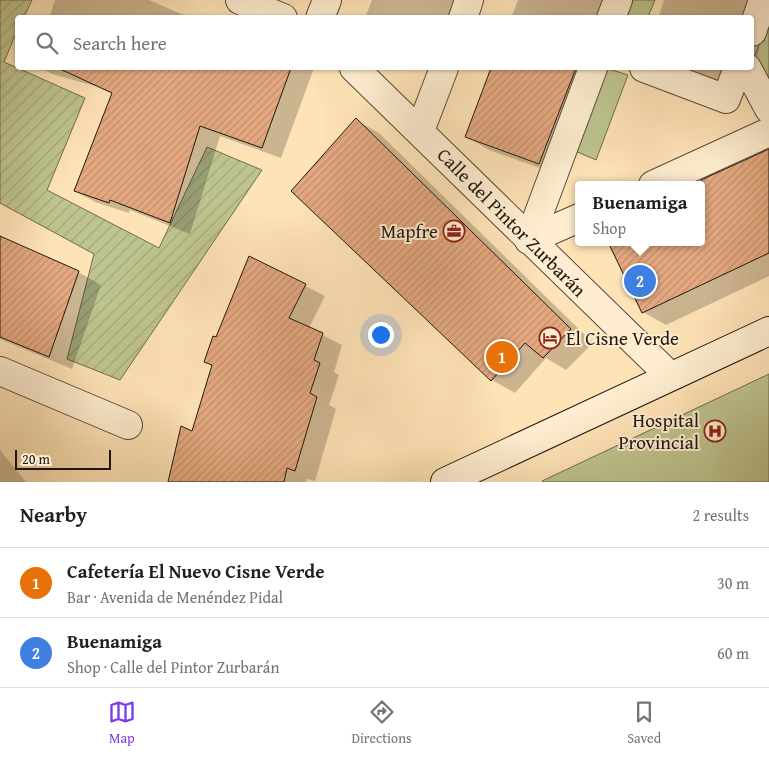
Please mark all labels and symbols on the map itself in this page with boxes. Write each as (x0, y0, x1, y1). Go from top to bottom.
street label: Calle del Pintor Zurbarán (431, 141, 593, 303)
place label: Mapfre (381, 217, 438, 245)
office icon: Mapfre (442, 219, 466, 243)
pin: 2 (624, 262, 656, 300)
your location (368, 322, 394, 348)
place label: El Cisne Verde (566, 324, 679, 352)
hotel icon: El Cisne Verde (538, 326, 562, 350)
pin: 1 (486, 338, 518, 376)
place label: Hospital Provincial (618, 406, 699, 456)
hospital icon: Hospital Provincial (703, 419, 727, 443)
scale bar (15, 447, 111, 470)

